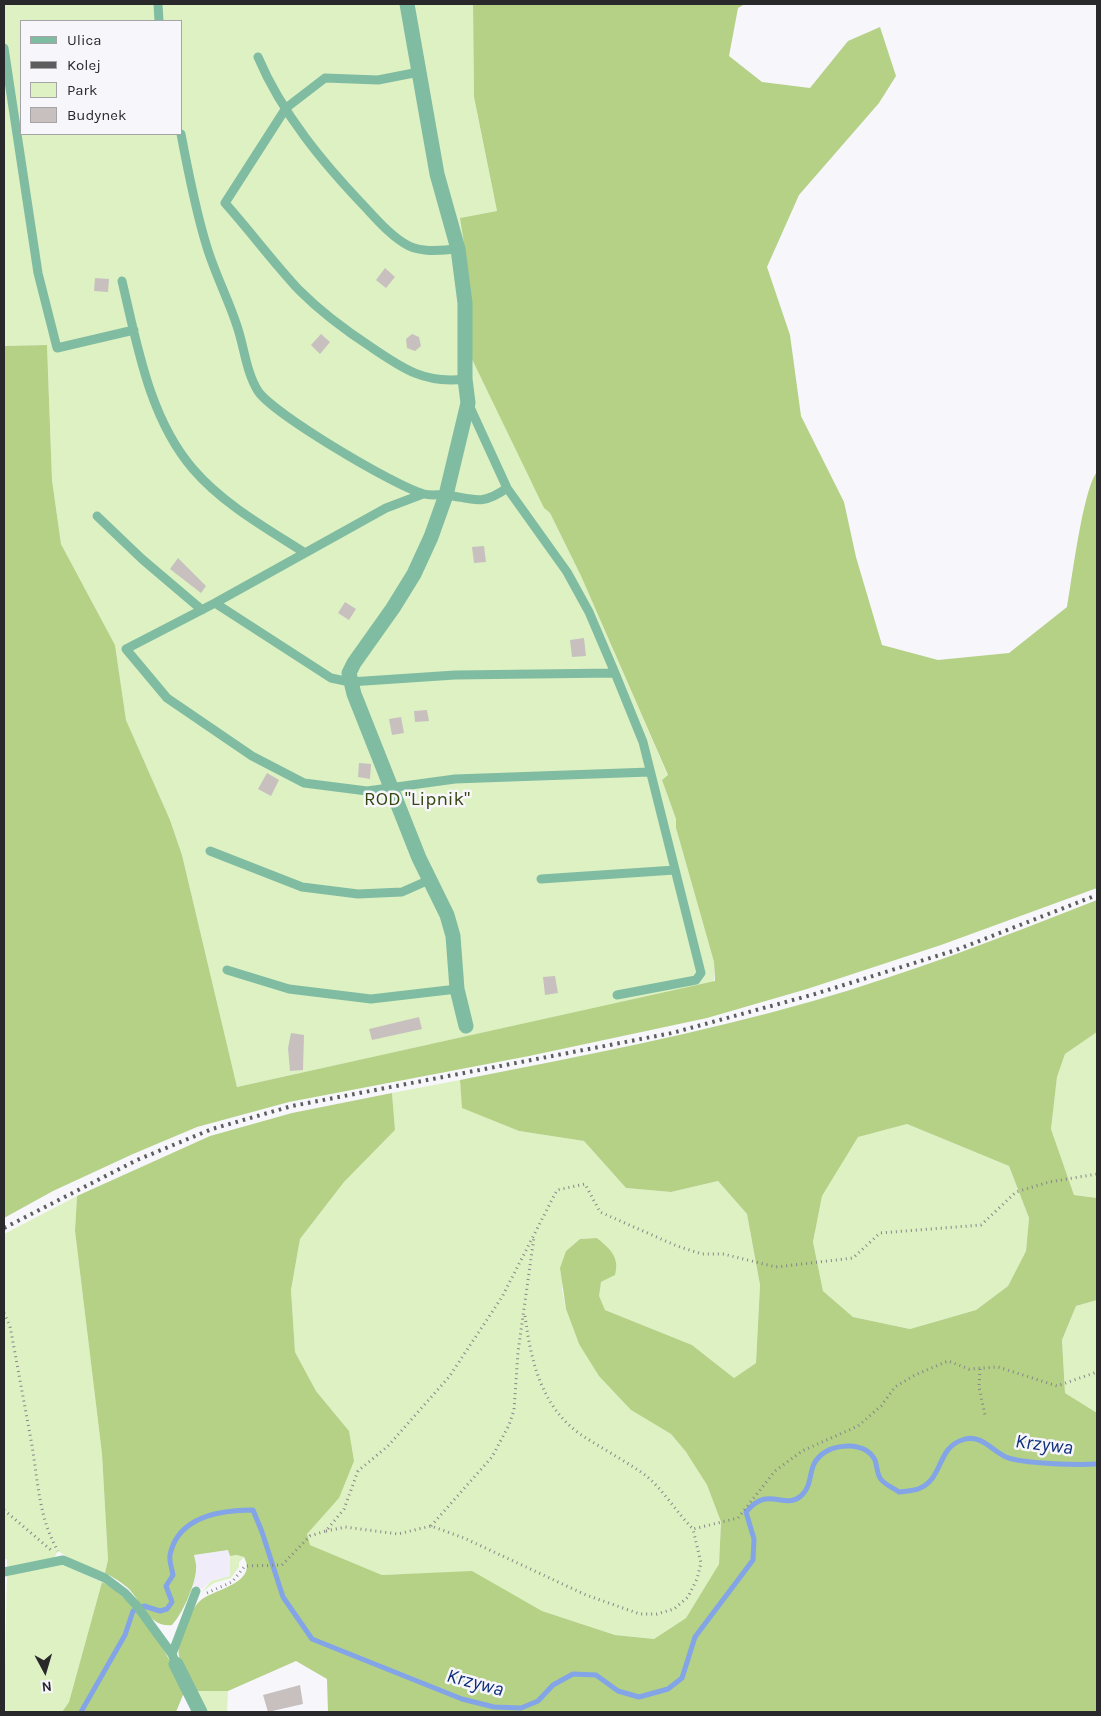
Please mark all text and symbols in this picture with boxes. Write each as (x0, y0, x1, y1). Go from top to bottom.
legend (20, 20, 182, 135)
text: Ulica (67, 31, 101, 49)
text: Kolej (67, 56, 101, 74)
text: Park (67, 81, 97, 99)
text: Budynek (67, 106, 126, 124)
park label: ROD "Lipnik" (364, 789, 470, 811)
water label: Krzywa (1014, 1430, 1074, 1460)
north arrow (20, 1646, 70, 1696)
water label: Krzywa (444, 1664, 506, 1702)
text: N (41, 1677, 53, 1695)

